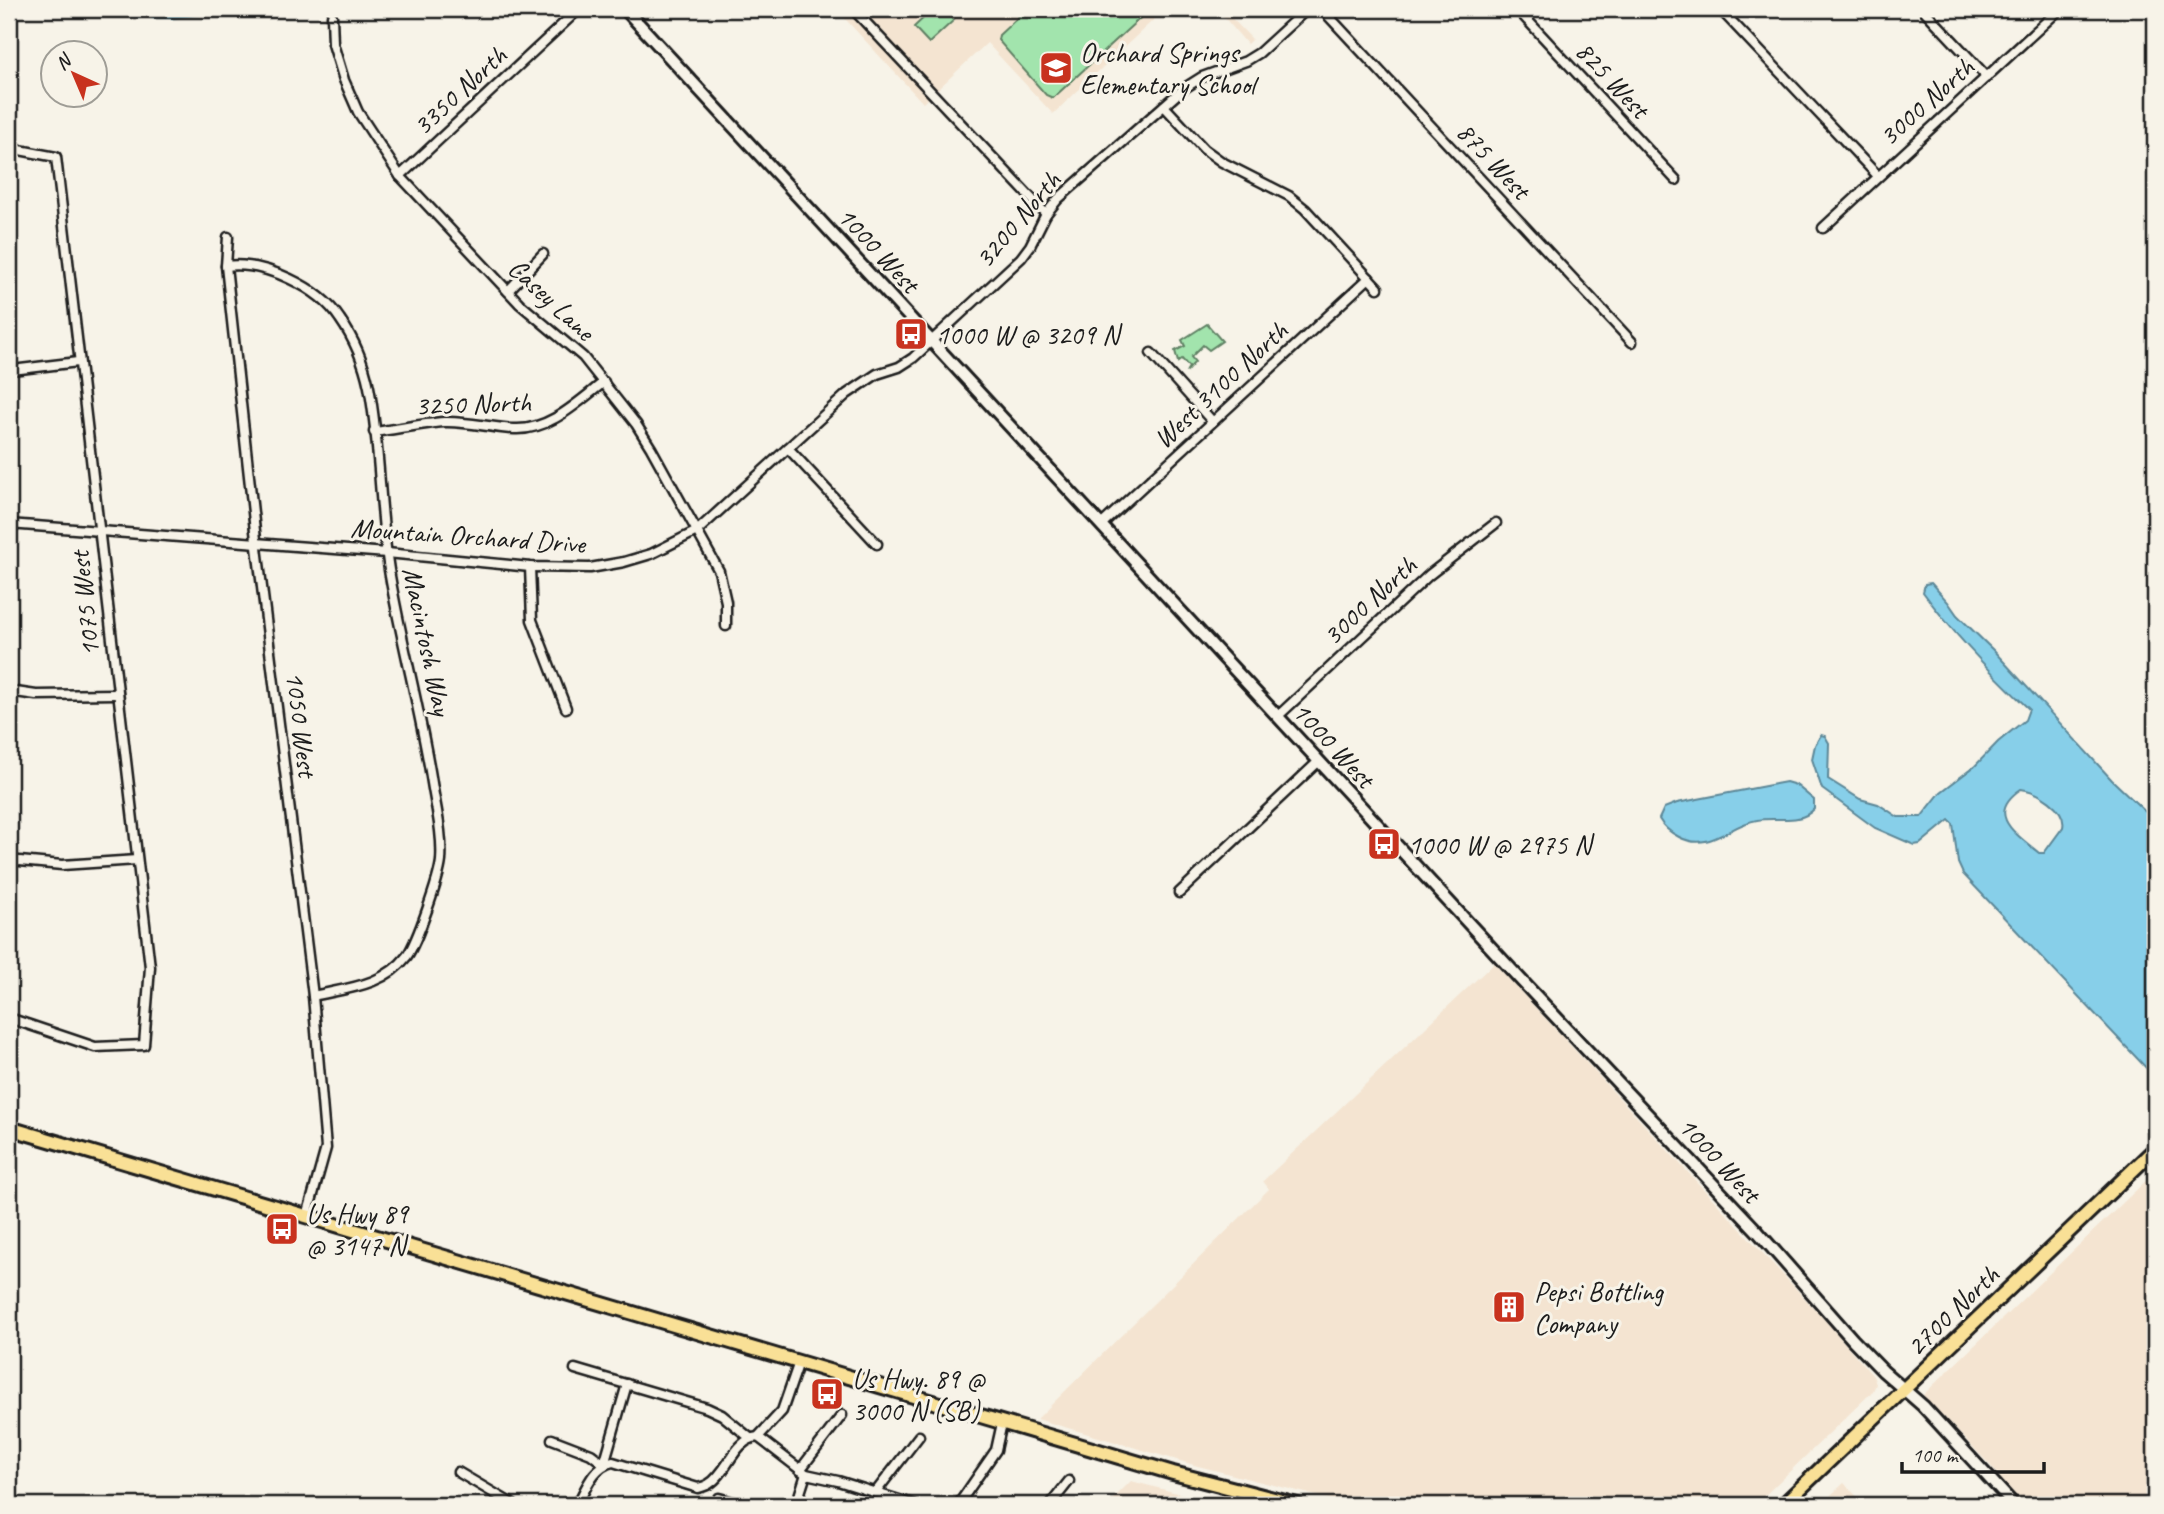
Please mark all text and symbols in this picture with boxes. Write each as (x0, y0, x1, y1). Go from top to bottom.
street label: 825 West (1568, 33, 1659, 127)
place label: Orchard Springs Elementary School (1080, 35, 1260, 102)
north arrow (38, 38, 108, 108)
street label: 3350 North (405, 38, 514, 143)
text: N (50, 48, 78, 75)
school or university icon: Orchard Springs Elementary School (1037, 49, 1075, 87)
street label: 3000 North (1872, 49, 1981, 153)
street label: 875 West (1449, 114, 1540, 208)
street label: 3200 North (967, 163, 1068, 275)
street label: 1000 West (830, 199, 929, 302)
street label: Casey Lane (501, 251, 604, 349)
street label: West 3100 North (1146, 313, 1295, 455)
bus stop icon: 1000 W @ 3209 N (892, 315, 930, 353)
place label: 1000 W @ 3209 N (936, 317, 1123, 352)
street label: 3250 North (414, 384, 532, 423)
street label: Mountain Orchard Drive (350, 510, 588, 561)
street label: 1075 West (61, 547, 107, 658)
street label: 3000 North (1315, 548, 1424, 653)
street label: Macintosh Way (395, 564, 461, 721)
street label: 1050 West (278, 670, 326, 781)
street label: 1000 West (1285, 694, 1384, 797)
bus stop icon: 1000 W @ 2975 N (1365, 825, 1403, 863)
place label: 1000 W @ 2975 N (1408, 827, 1595, 862)
street label: 1000 West (1671, 1109, 1770, 1212)
place label: Us Hwy 89 @ 3147 N (306, 1196, 410, 1263)
bus stop icon: Us Hwy 89 @ 3147 N (263, 1210, 301, 1248)
street label: 2700 North (1899, 1257, 2006, 1363)
place label: Pepsi Bottling Company (1534, 1274, 1664, 1341)
building icon: Pepsi Bottling Company (1490, 1288, 1528, 1326)
place label: Us Hwy. 89 @ 3000 N (SB) (852, 1361, 986, 1428)
bus stop icon: Us Hwy. 89 @ 3000 N (SB) (808, 1375, 846, 1413)
scale bar (1902, 1430, 2043, 1474)
text: 100 m (1912, 1442, 1959, 1468)

